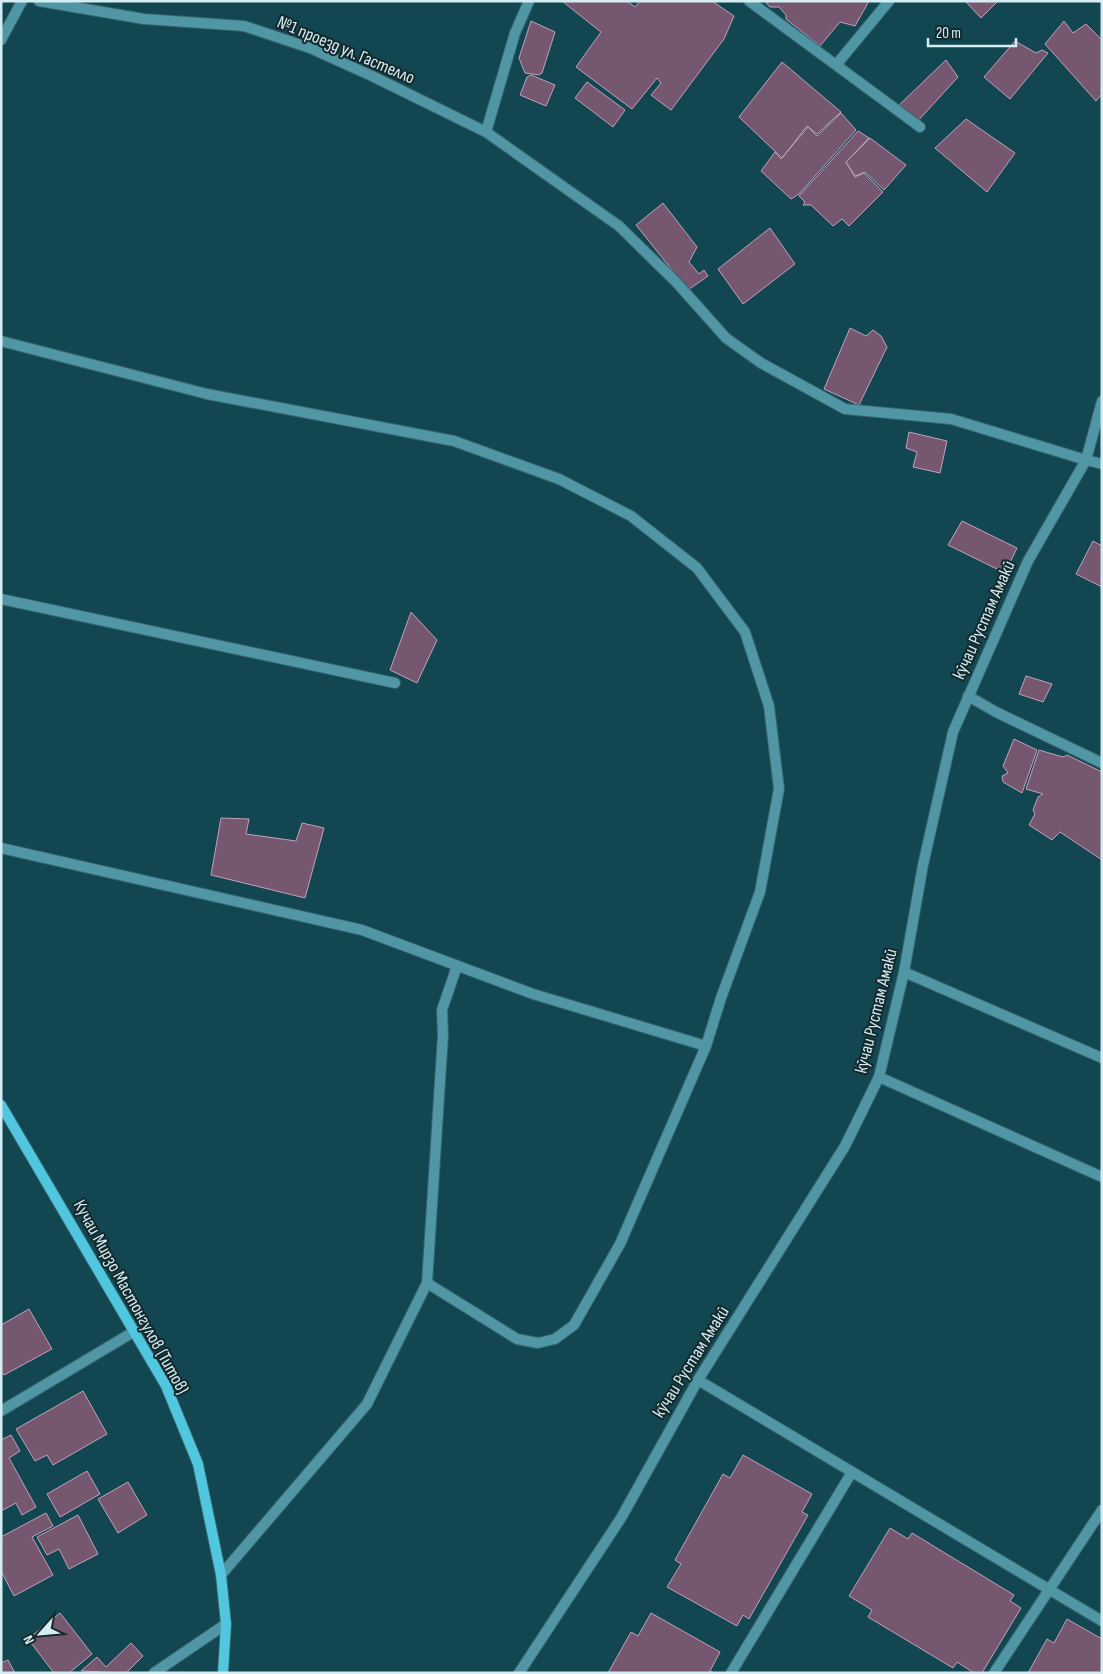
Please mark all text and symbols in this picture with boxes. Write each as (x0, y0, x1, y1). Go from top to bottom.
street label: №1 проезд ул. Гастелло (274, 12, 418, 88)
scale bar (928, 15, 1016, 47)
text: 20 m (936, 24, 961, 43)
street label: кӯчаи Рустам Амакӣ (948, 557, 1020, 683)
street label: кӯчаи Рустам Амакӣ (850, 947, 902, 1075)
street label: Кучаи Мирзо Мастонгулов (Титов) (69, 1196, 193, 1398)
street label: кӯчаи Рустам Амакӣ (648, 1302, 734, 1422)
north arrow (15, 1609, 65, 1659)
text: N (20, 1632, 38, 1647)

